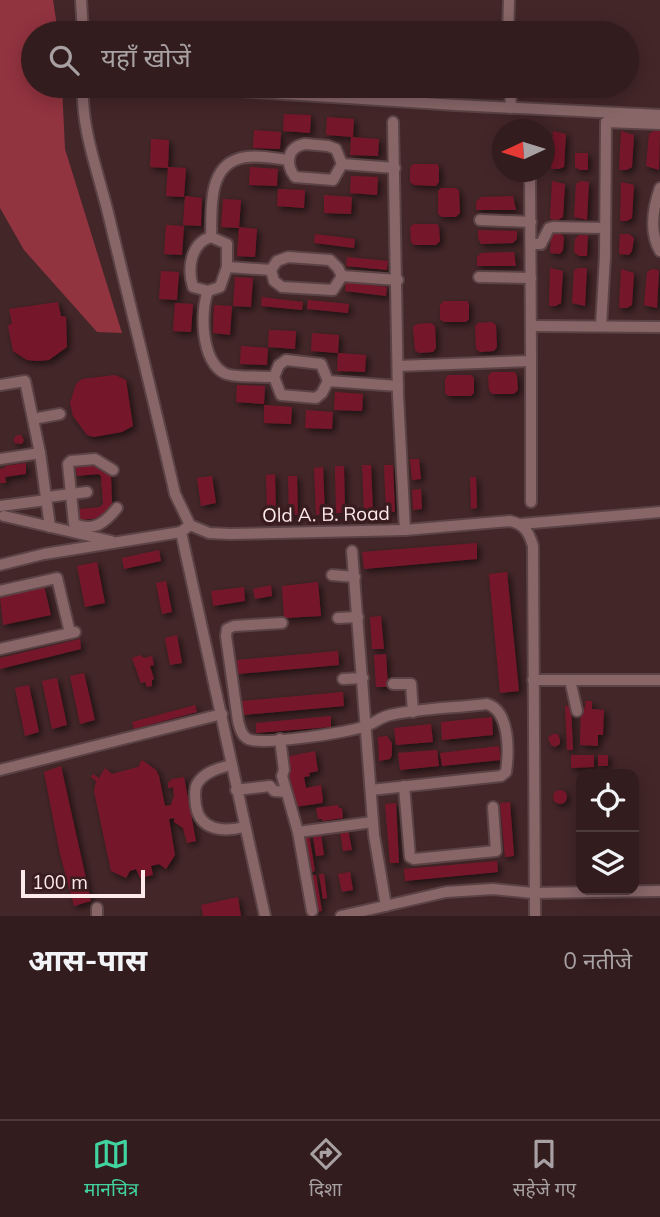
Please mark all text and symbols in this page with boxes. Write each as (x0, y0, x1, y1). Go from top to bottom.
search box (21, 21, 639, 98)
icon: search (45, 41, 83, 79)
text: यहाँ खोजें (101, 41, 191, 74)
north arrow (492, 119, 555, 182)
street label: Old A. B. Road (262, 501, 390, 527)
map controls (576, 769, 639, 895)
button: locate (576, 769, 639, 832)
button: layers (576, 832, 639, 895)
scale bar (21, 867, 145, 899)
text: 100 m (32, 870, 88, 894)
text: आस-पास (28, 941, 147, 979)
text: 0 नतीजे (563, 946, 632, 975)
tab: मानचित्र (84, 1135, 138, 1204)
tab: दिशा (307, 1135, 345, 1204)
tab: सहेजे गए (513, 1135, 576, 1204)

